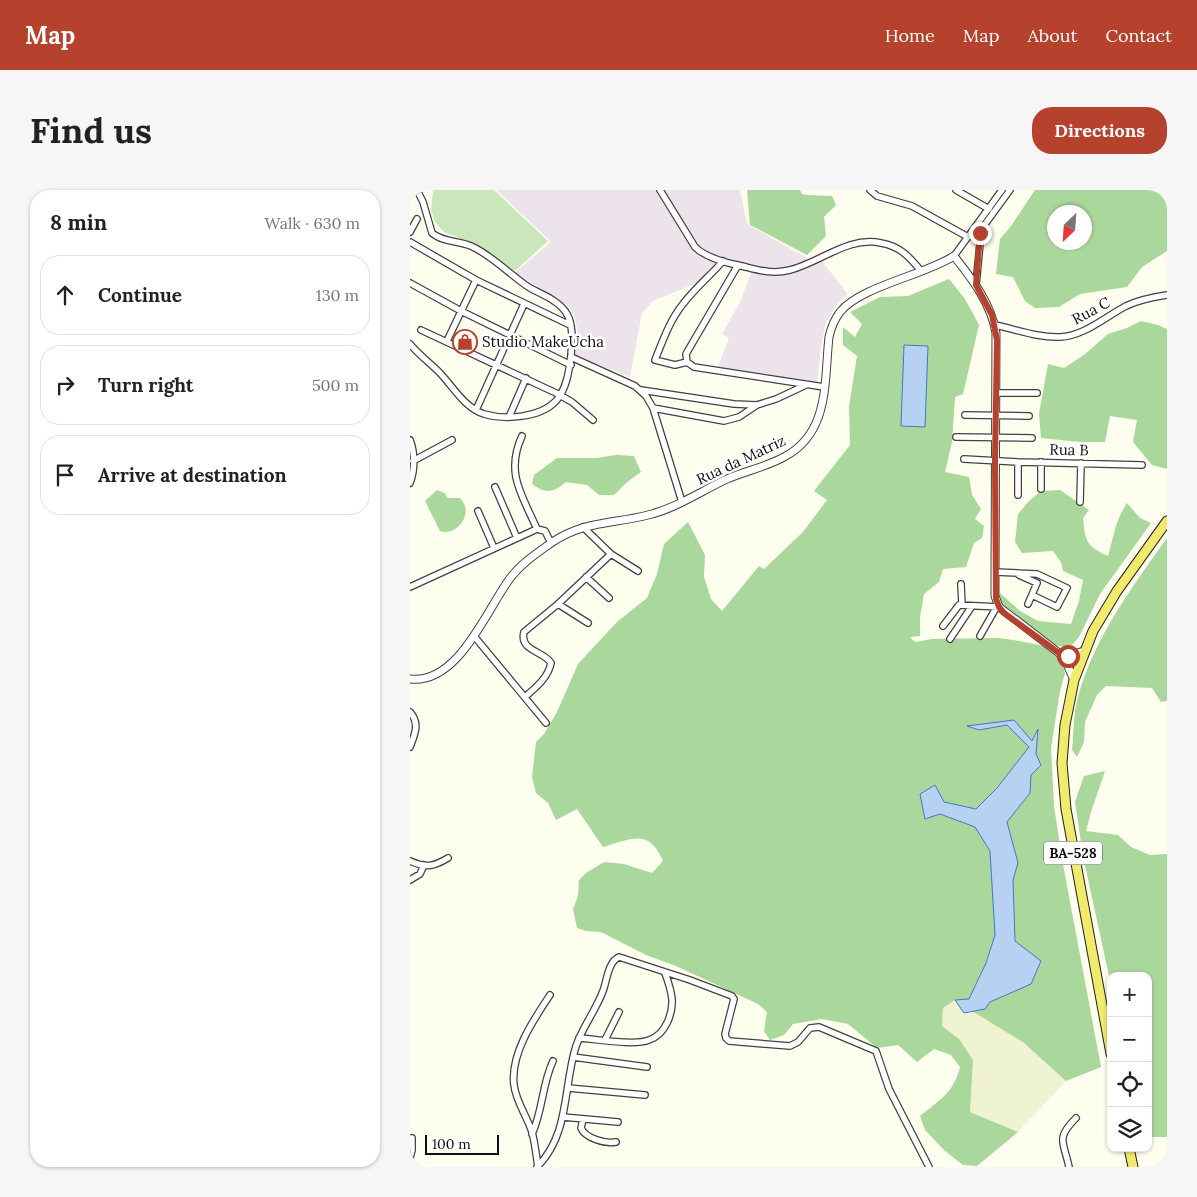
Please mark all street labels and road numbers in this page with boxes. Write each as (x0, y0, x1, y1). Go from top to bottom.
street label: Rua C (1068, 292, 1114, 328)
street label: Rua da Matriz (693, 431, 788, 489)
street label: Rua B (1049, 440, 1089, 459)
road number: BA-528 (1044, 841, 1102, 864)

